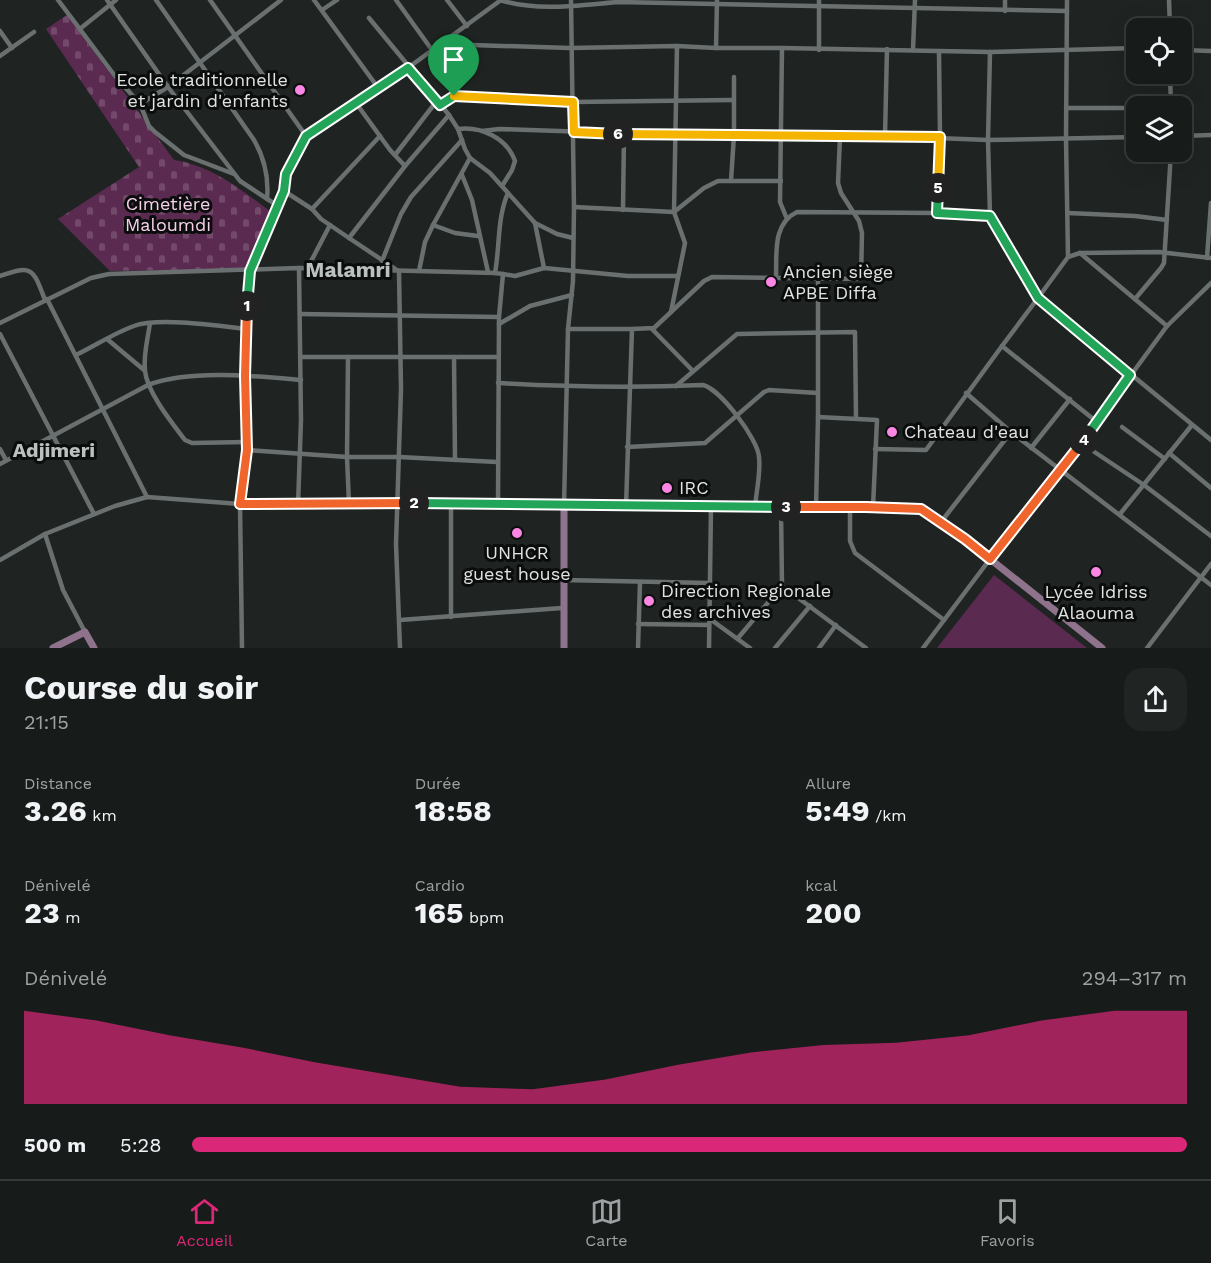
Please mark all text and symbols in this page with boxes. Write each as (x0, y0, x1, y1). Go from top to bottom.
map controls (1126, 18, 1192, 162)
button: locate (1126, 18, 1192, 84)
pin (428, 34, 479, 96)
icon: arrive (437, 43, 470, 76)
place label: Ecole traditionnelle et jardin d'enfants (116, 69, 288, 111)
marker: Ecole traditionnelle et jardin d'enfants (293, 83, 307, 97)
button: layers (1126, 96, 1192, 162)
pin: 6 (603, 119, 633, 149)
text: 6 (613, 124, 623, 143)
pin: 5 (923, 173, 953, 203)
text: 5 (933, 178, 943, 197)
park label: Cimetière Maloumdi (125, 193, 211, 235)
district label: Malamri (305, 257, 391, 282)
place label: Ancien siège APBE Diffa (783, 261, 893, 303)
marker: Ancien siège APBE Diffa (764, 275, 778, 289)
pin: 1 (232, 291, 262, 321)
text: 1 (244, 296, 250, 315)
place label: Chateau d'eau (904, 421, 1029, 442)
marker: Chateau d'eau (885, 425, 899, 439)
pin: 4 (1069, 425, 1099, 455)
text: 4 (1079, 430, 1089, 449)
district label: Adjimeri (13, 438, 95, 462)
place label: IRC (679, 477, 709, 498)
marker: IRC (660, 481, 674, 495)
pin: 2 (399, 488, 429, 518)
pin: 3 (771, 492, 801, 522)
text: 2 (409, 493, 419, 512)
text: 3 (781, 497, 791, 516)
marker: UNHCR guest house (510, 526, 524, 540)
place label: UNHCR guest house (463, 542, 571, 584)
marker: Lycée Idriss Alaouma (1089, 565, 1103, 579)
place label: Direction Regionale des archives (661, 580, 831, 622)
place label: Lycée Idriss Alaouma (1045, 581, 1148, 623)
marker: Direction Regionale des archives (642, 594, 656, 608)
text: Course du soir (24, 668, 258, 707)
button: share (1124, 668, 1187, 731)
text: 21:15 (24, 710, 69, 734)
text: Distance (24, 774, 92, 793)
text: Durée (415, 774, 461, 793)
text: Allure (805, 774, 851, 793)
text: 3.26 (24, 793, 87, 828)
text: 18:58 (415, 793, 492, 828)
text: 5:49 (805, 793, 870, 828)
text: km (87, 806, 117, 825)
text: /km (870, 806, 907, 825)
text: Dénivelé (24, 876, 91, 895)
text: Cardio (415, 876, 465, 895)
text: kcal (805, 876, 837, 895)
text: 23 (24, 895, 60, 930)
text: 165 (415, 895, 464, 930)
text: 200 (805, 895, 862, 930)
text: m (60, 908, 80, 927)
text: bpm (464, 908, 504, 927)
text: Dénivelé (24, 966, 107, 990)
text: 294–317 m (1082, 966, 1187, 990)
text: 500 m (24, 1133, 86, 1157)
text: 5:28 (120, 1133, 162, 1157)
tab: Accueil (176, 1195, 233, 1250)
tab: Carte (585, 1195, 627, 1250)
tab: Favoris (980, 1195, 1035, 1250)

